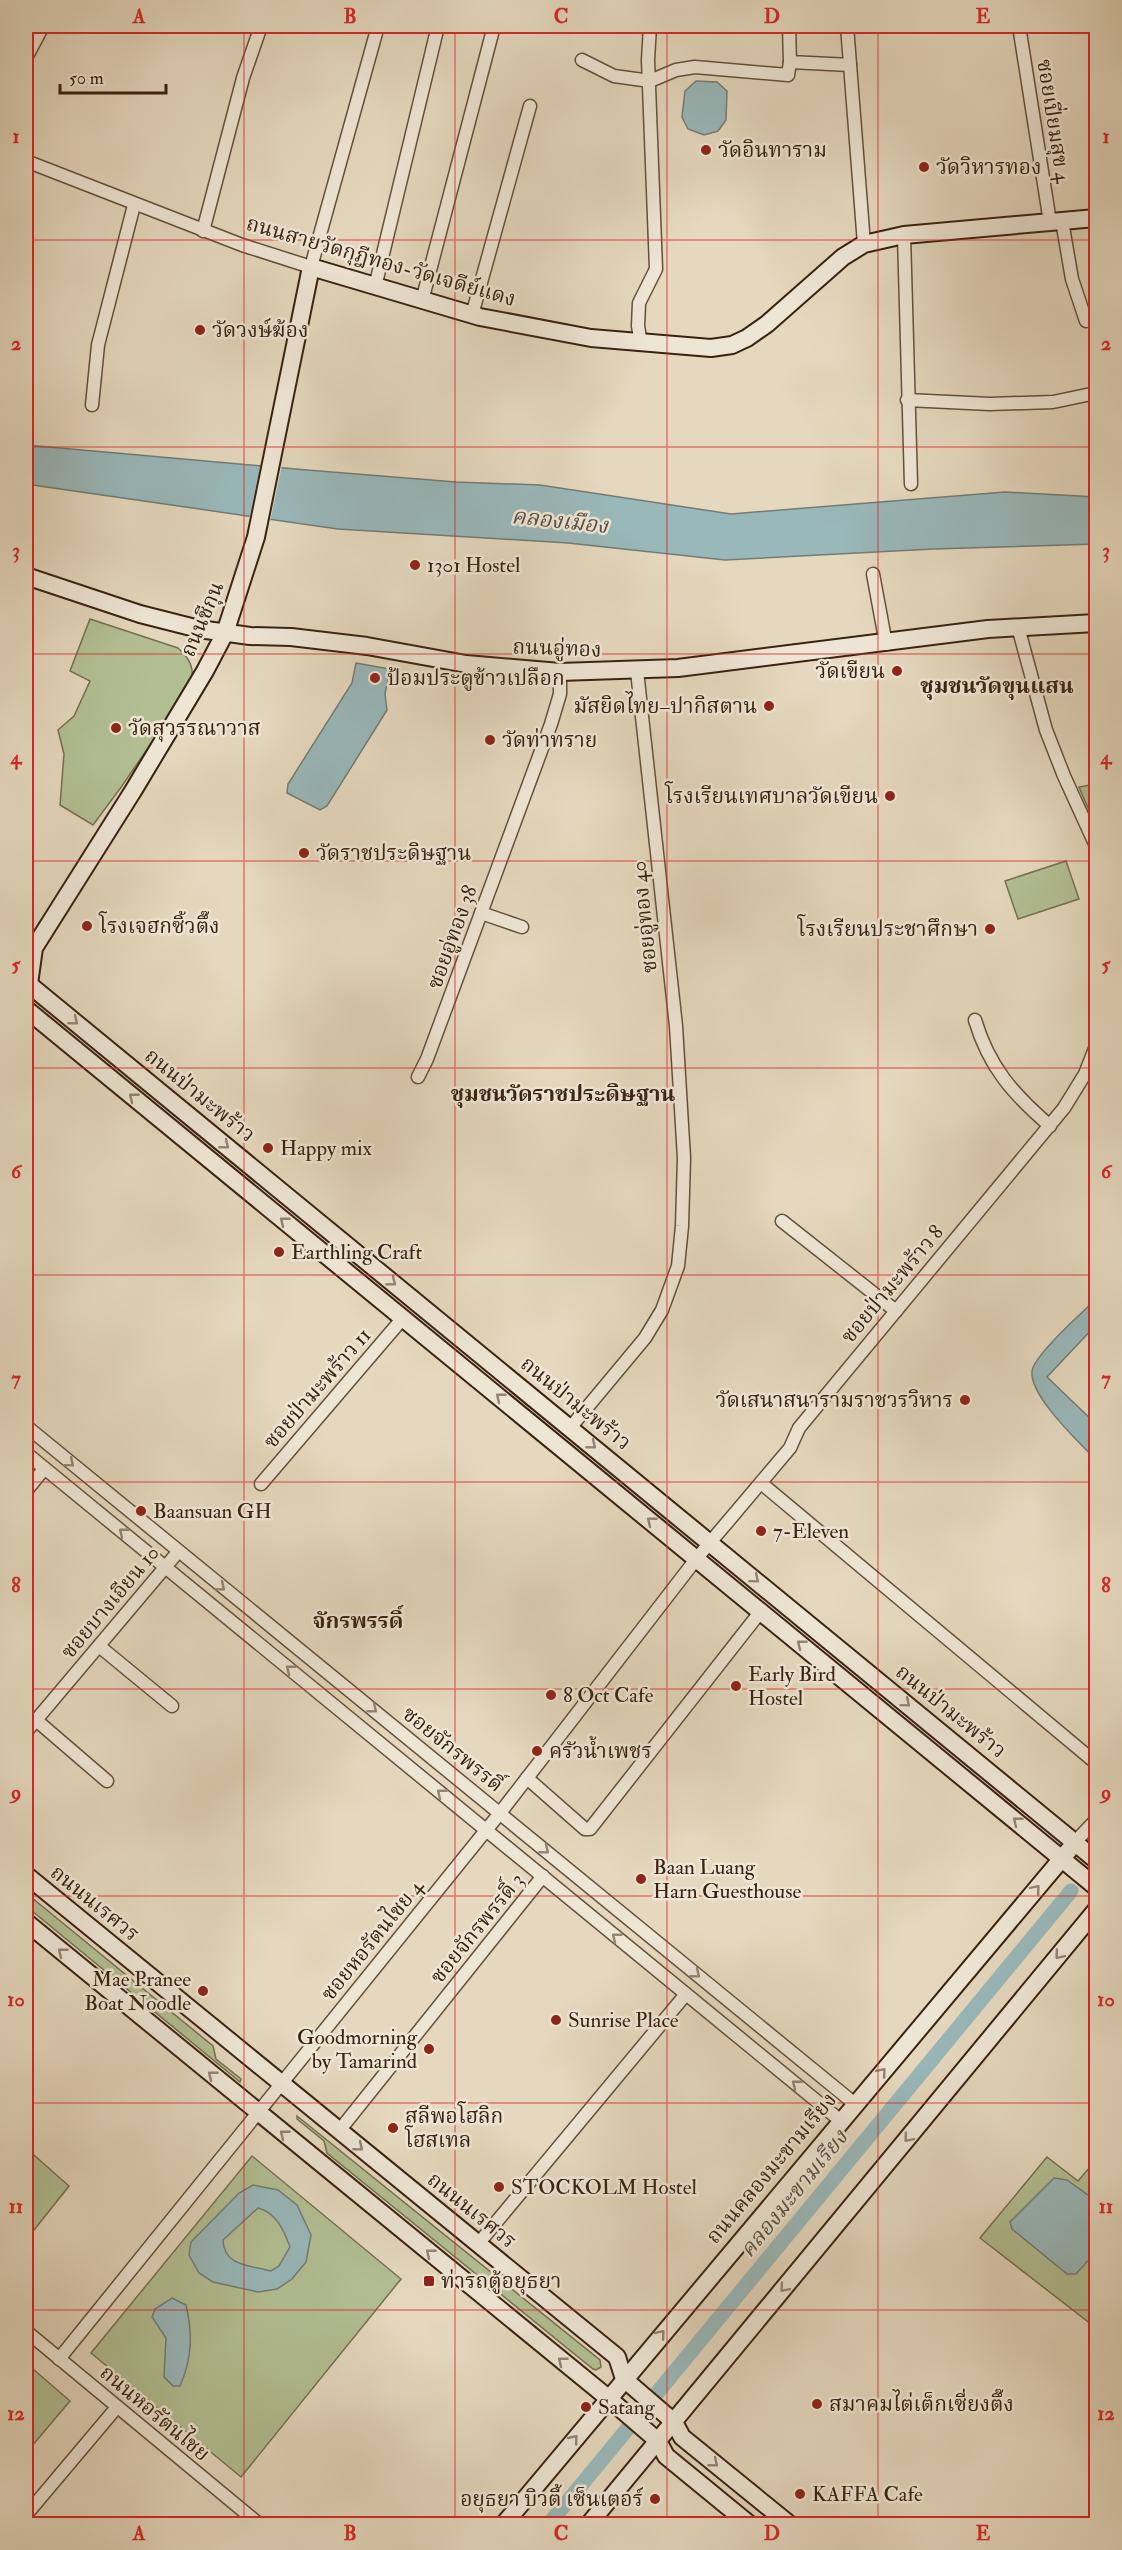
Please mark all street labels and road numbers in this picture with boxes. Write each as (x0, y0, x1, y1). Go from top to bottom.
street label: ซอยเปี่ยมสุข 4 (1030, 57, 1080, 186)
street label: ถนนสายวัดกุฎีทอง-วัดเจดีย์แดง (243, 210, 519, 313)
street label: ถนนชีกุน (175, 577, 230, 661)
street label: ถนนอู่ทอง (512, 633, 602, 664)
street label: ซอยอู่ทอง 40 (625, 860, 664, 974)
street label: ซอยอู่ทอง 38 (421, 881, 484, 993)
street label: ถนนป่ามะพร้าว (139, 1042, 261, 1148)
street label: ซอยป่ามะพร้าว 8 (835, 1220, 950, 1349)
street label: ซอยป่ามะพร้าว 11 (258, 1322, 377, 1454)
street label: ถนนป่ามะพร้าว (515, 1350, 637, 1456)
street label: ซอยบางเอียน 10 (55, 1540, 166, 1665)
street label: ถนนป่ามะพร้าว (890, 1658, 1012, 1764)
street label: ซอยจักรพรรดิ์ (397, 1698, 511, 1799)
street label: ถนนนเรศวร (45, 1859, 145, 1948)
street label: ซอยจักรพรรดิ์ 3 (423, 1866, 530, 1989)
street label: ซอยหอรัตนไชย 4 (314, 1872, 431, 2006)
street label: ถนนคลองมะขามเรียง (700, 2087, 842, 2249)
street label: ถนนนเรศวร (422, 2166, 522, 2255)
street label: ถนนหอรัตนไชย (94, 2358, 217, 2467)

